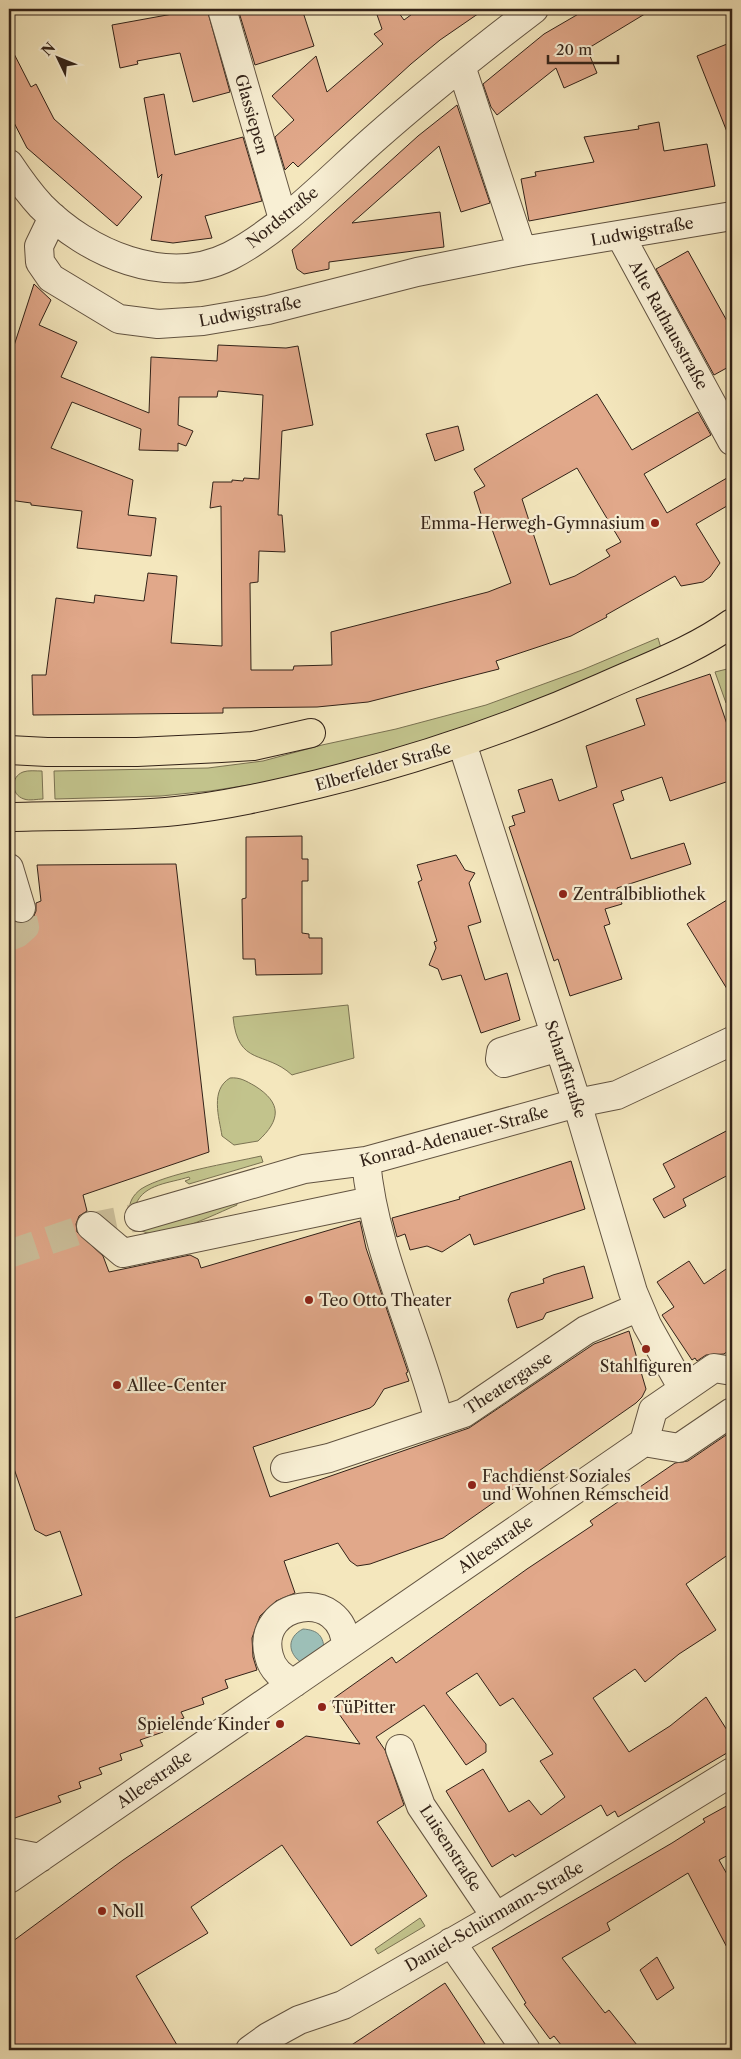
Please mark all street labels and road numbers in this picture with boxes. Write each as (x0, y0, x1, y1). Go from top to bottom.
street label: Glassiepen (231, 72, 273, 156)
street label: Nordstraße (242, 182, 322, 252)
street label: Ludwigstraße (589, 212, 695, 250)
street label: Alte Rathausstraße (625, 256, 713, 393)
street label: Ludwigstraße (197, 291, 303, 331)
street label: Elberfelder Straße (313, 737, 453, 795)
street label: Scharffstraße (541, 1017, 591, 1121)
street label: Konrad-Adenauer-Straße (357, 1101, 551, 1171)
street label: Theatergasse (460, 1347, 556, 1419)
street label: Alleestraße (453, 1511, 536, 1578)
street label: Alleestraße (112, 1746, 195, 1813)
street label: Luisenstraße (416, 1801, 486, 1895)
street label: Daniel-Schürmann-Straße (401, 1857, 587, 1975)

